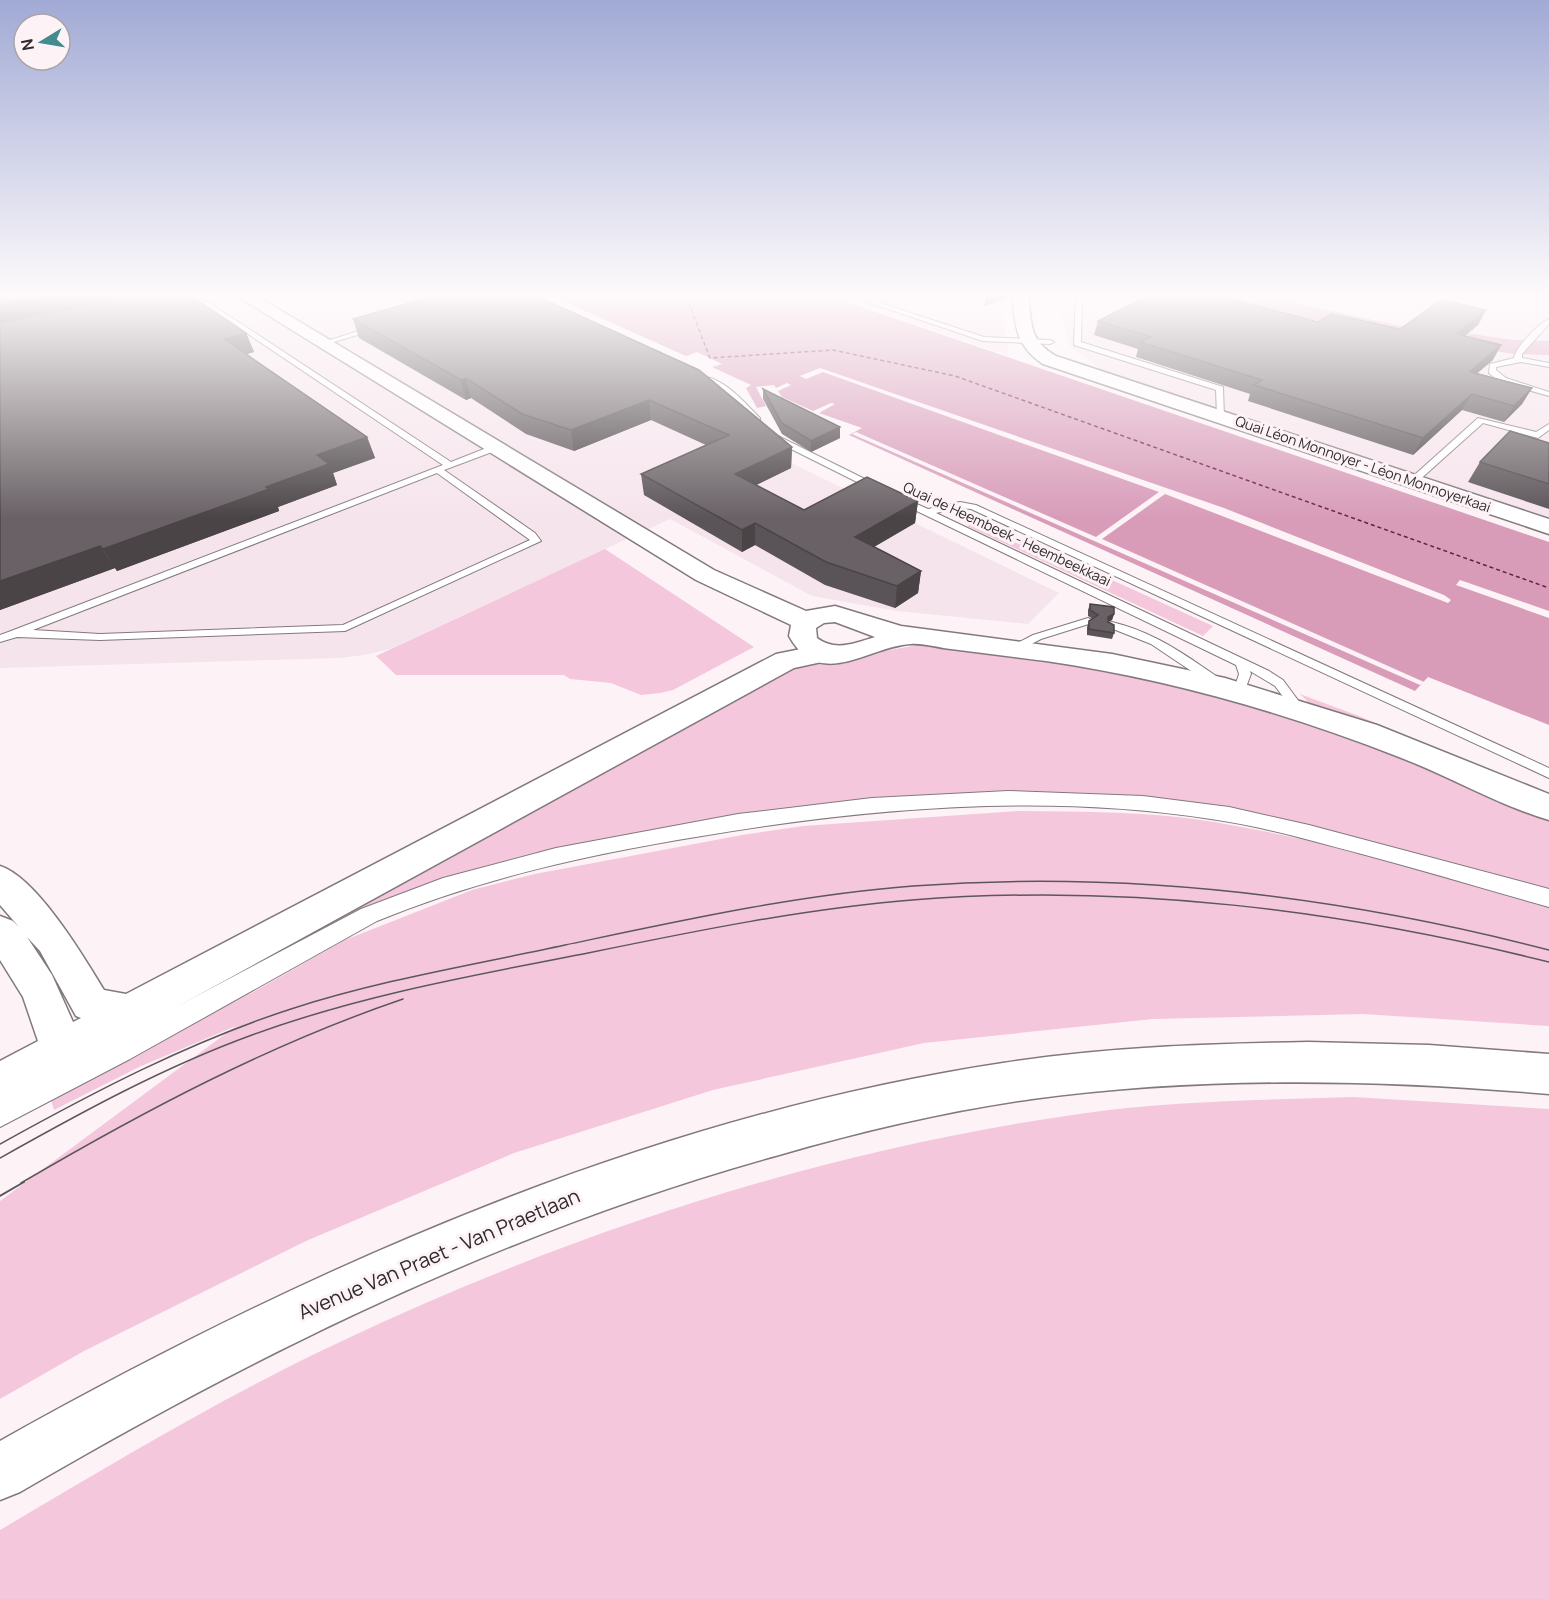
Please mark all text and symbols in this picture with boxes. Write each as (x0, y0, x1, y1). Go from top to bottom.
north arrow (12, 12, 72, 72)
text: N (15, 37, 39, 53)
street label: Quai Léon Monnoyer - Léon Monnoyerkaai (1233, 411, 1493, 516)
street label: Quai de Heembeek - Heembeekkaai (900, 477, 1114, 590)
street label: Avenue Van Praet - Van Praetlaan (294, 1182, 584, 1325)

